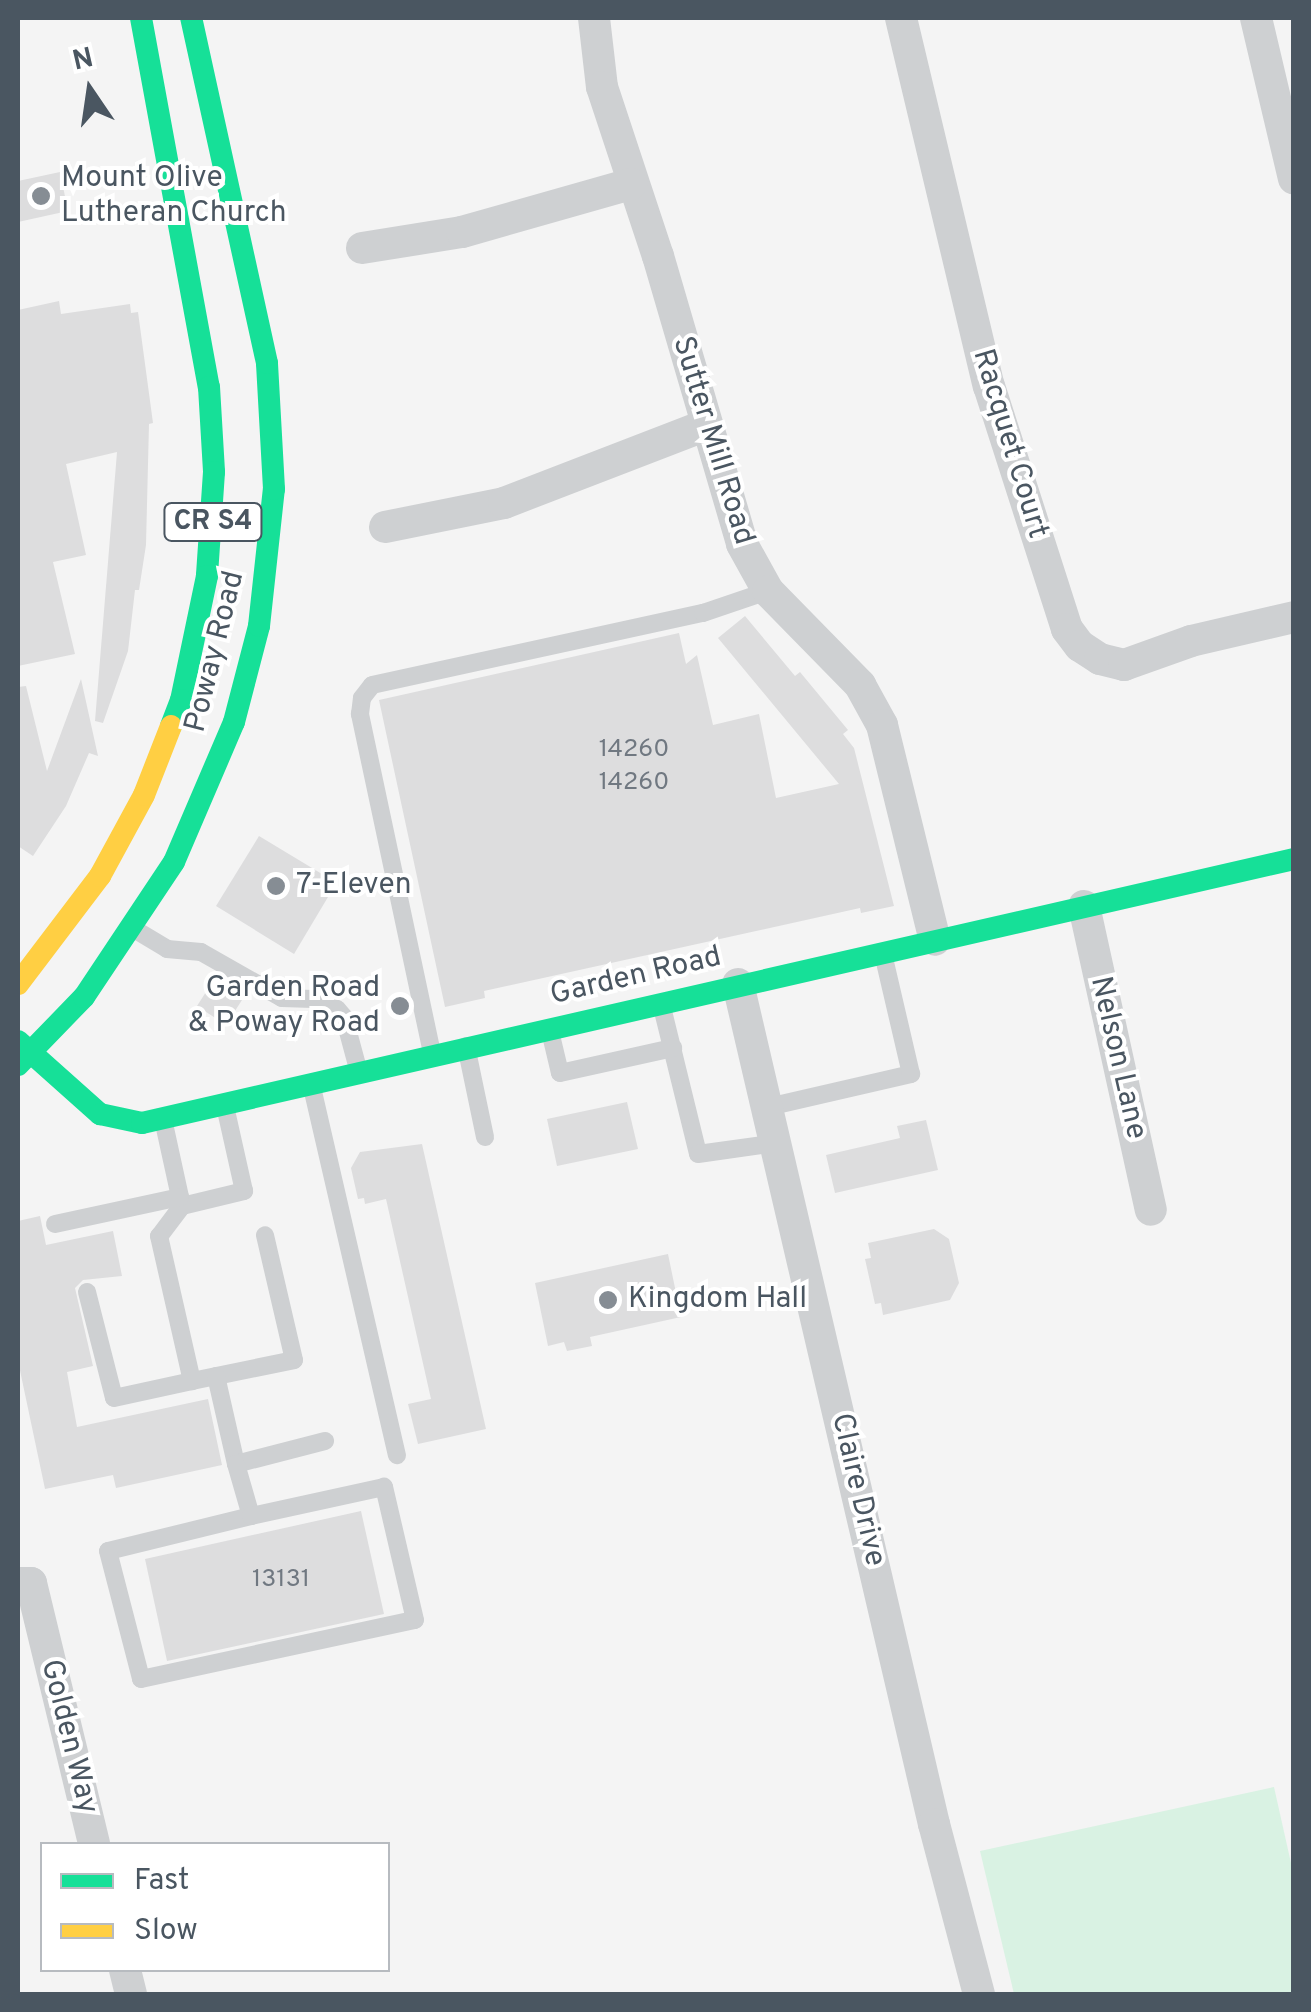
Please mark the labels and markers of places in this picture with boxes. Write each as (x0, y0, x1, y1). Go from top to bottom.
place label: Mount Olive Lutheran Church (61, 161, 287, 232)
marker: Mount Olive Lutheran Church (30, 185, 52, 207)
place label: 7-Eleven (296, 868, 412, 904)
marker: 7-Eleven (265, 875, 287, 897)
place label: Garden Road & Poway Road (188, 971, 380, 1042)
marker: Garden Road & Poway Road (389, 995, 411, 1017)
place label: Kingdom Hall (628, 1282, 807, 1318)
marker: Kingdom Hall (597, 1289, 619, 1311)

